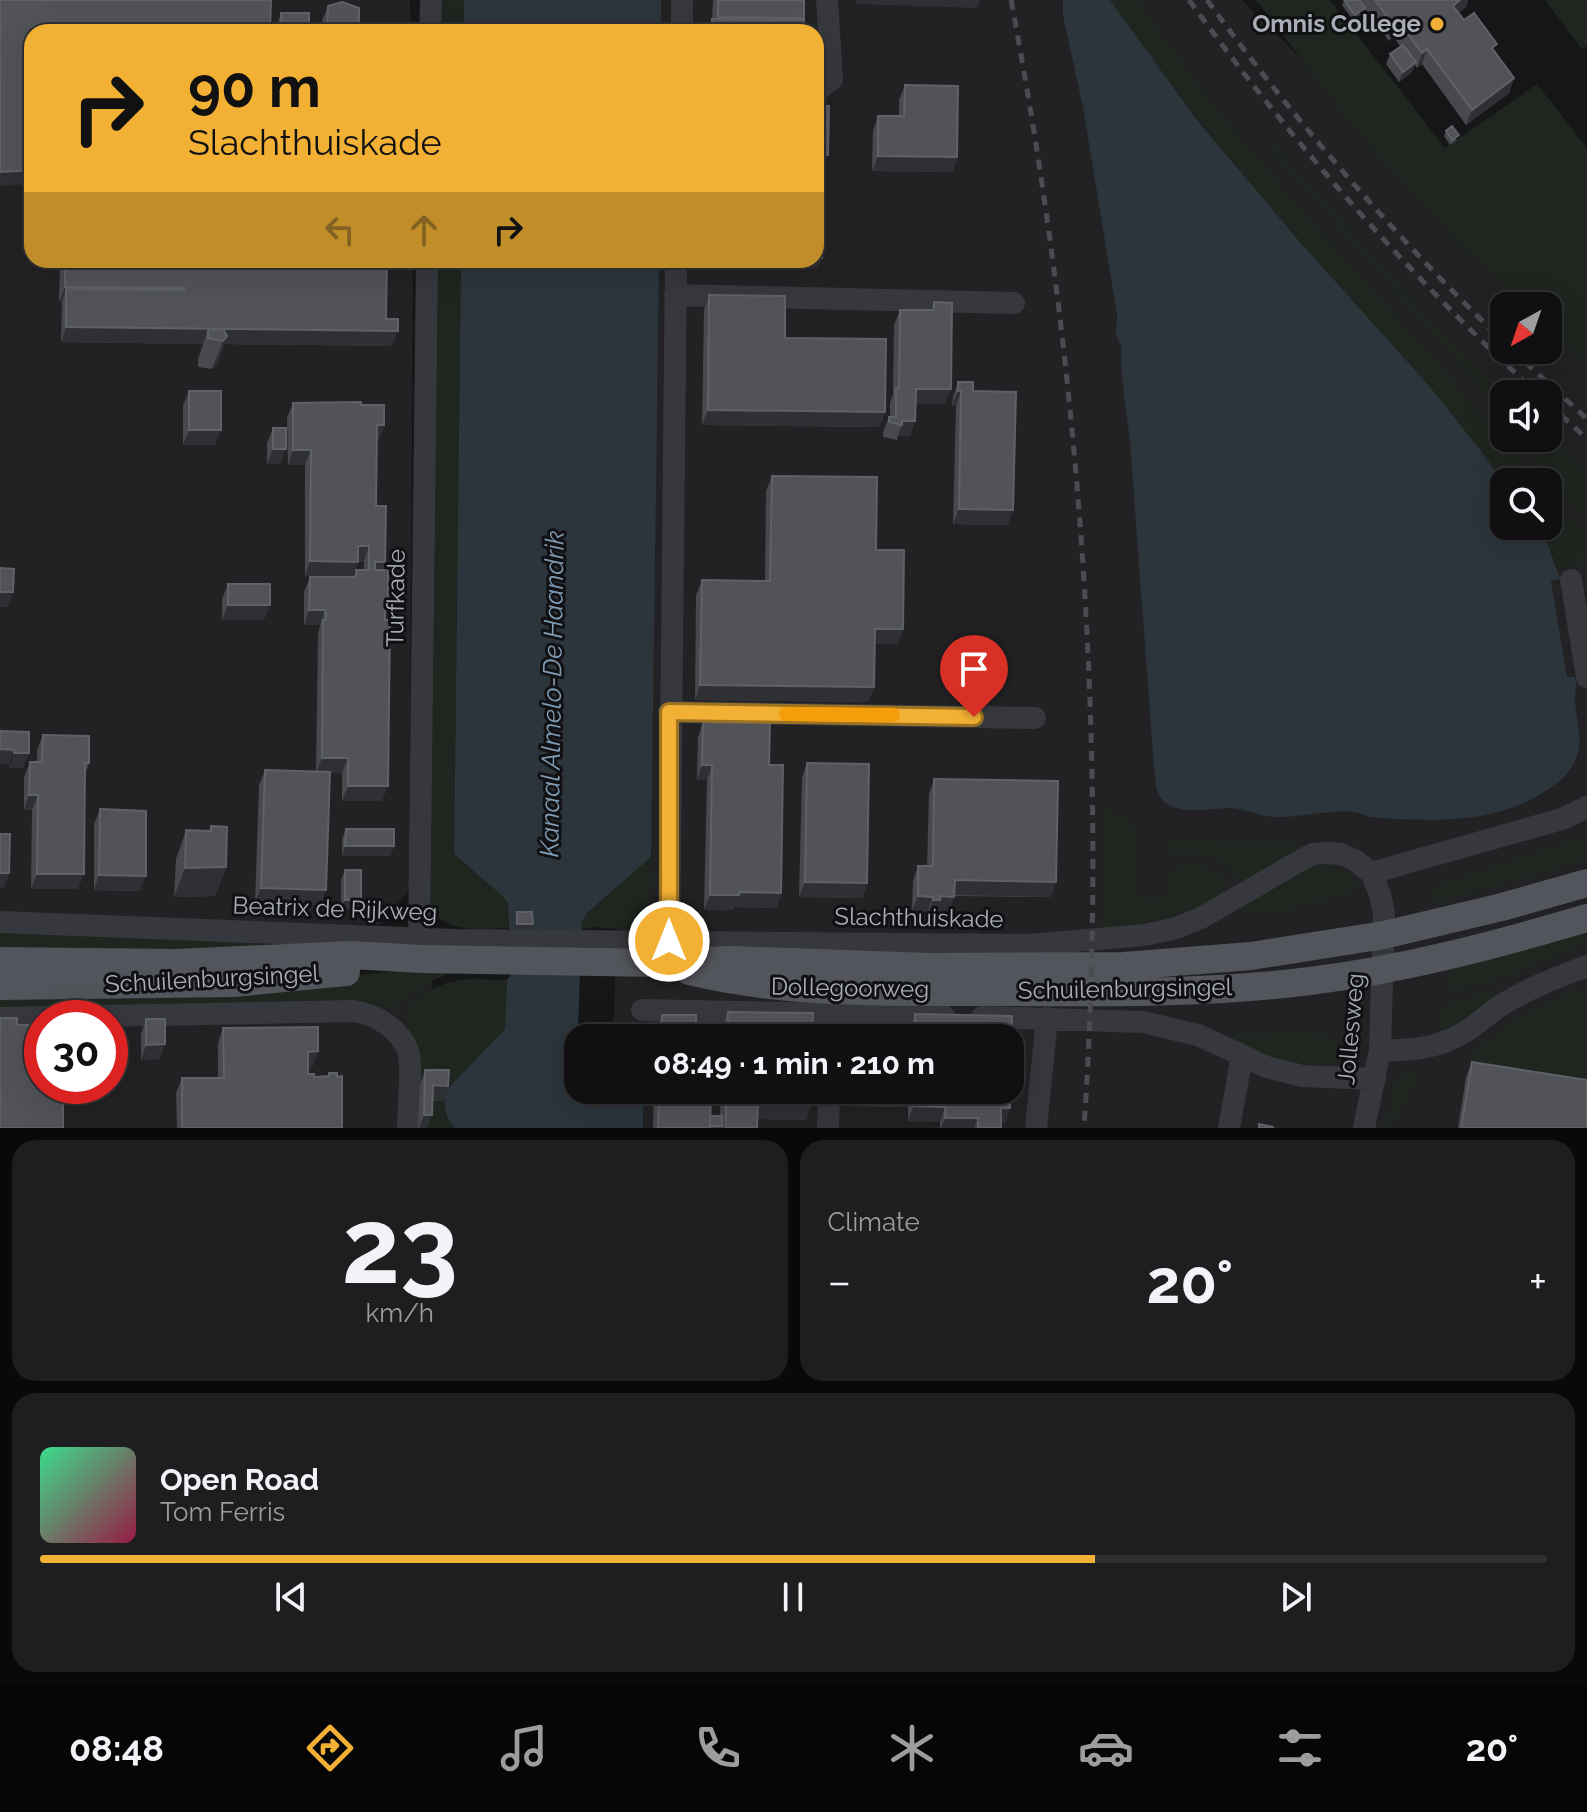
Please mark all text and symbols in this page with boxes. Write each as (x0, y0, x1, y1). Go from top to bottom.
place label: Omnis College (1252, 9, 1421, 38)
marker: Omnis College (1428, 15, 1446, 33)
text: 90 m (188, 54, 321, 120)
icon: right (56, 56, 160, 160)
text: Slachthuiskade (188, 121, 442, 163)
icon: left (318, 208, 362, 252)
icon: ahead (402, 208, 446, 252)
icon: right (486, 208, 530, 252)
north arrow (1490, 292, 1562, 364)
map controls (1490, 292, 1562, 540)
button: sound (1490, 380, 1562, 452)
button: search (1490, 468, 1562, 540)
water label: Kanaal Almelo-De Haandrik (534, 530, 570, 858)
street label: Turfkade (380, 549, 411, 647)
pin (940, 635, 1008, 717)
icon: arrive (952, 647, 996, 691)
street label: Beatrix de Rijkweg (232, 890, 438, 927)
position arrow (627, 899, 711, 983)
street label: Slachthuiskade (834, 902, 1004, 933)
street label: Schuilenburgsingel (104, 958, 320, 999)
street label: Dollegoorweg (771, 972, 929, 1003)
street label: Schuilenburgsingel (1018, 972, 1233, 1005)
street label: Jollesweg (1331, 972, 1370, 1086)
speed limit sign: 30 (24, 1000, 128, 1104)
text: 08:49 · 1 min · 210 m (653, 1046, 935, 1081)
text: 23 (341, 1185, 458, 1307)
text: Climate (828, 1207, 920, 1237)
text: 20° (1147, 1247, 1233, 1317)
text: − (828, 1256, 851, 1307)
text: + (1529, 1256, 1547, 1307)
text: km/h (365, 1298, 434, 1328)
text: Open Road (160, 1462, 319, 1497)
text: Tom Ferris (160, 1497, 285, 1527)
icon: previous (269, 1575, 313, 1619)
icon: pause (771, 1575, 815, 1619)
icon: next (1274, 1575, 1318, 1619)
icon: directions (302, 1720, 358, 1776)
icon: music (496, 1720, 552, 1776)
icon: phone (690, 1720, 746, 1776)
icon: climate (884, 1720, 940, 1776)
icon: car (1078, 1720, 1134, 1776)
icon: filters (1272, 1720, 1328, 1776)
text: 08:48 (69, 1727, 164, 1769)
text: 20° (1466, 1727, 1518, 1769)

